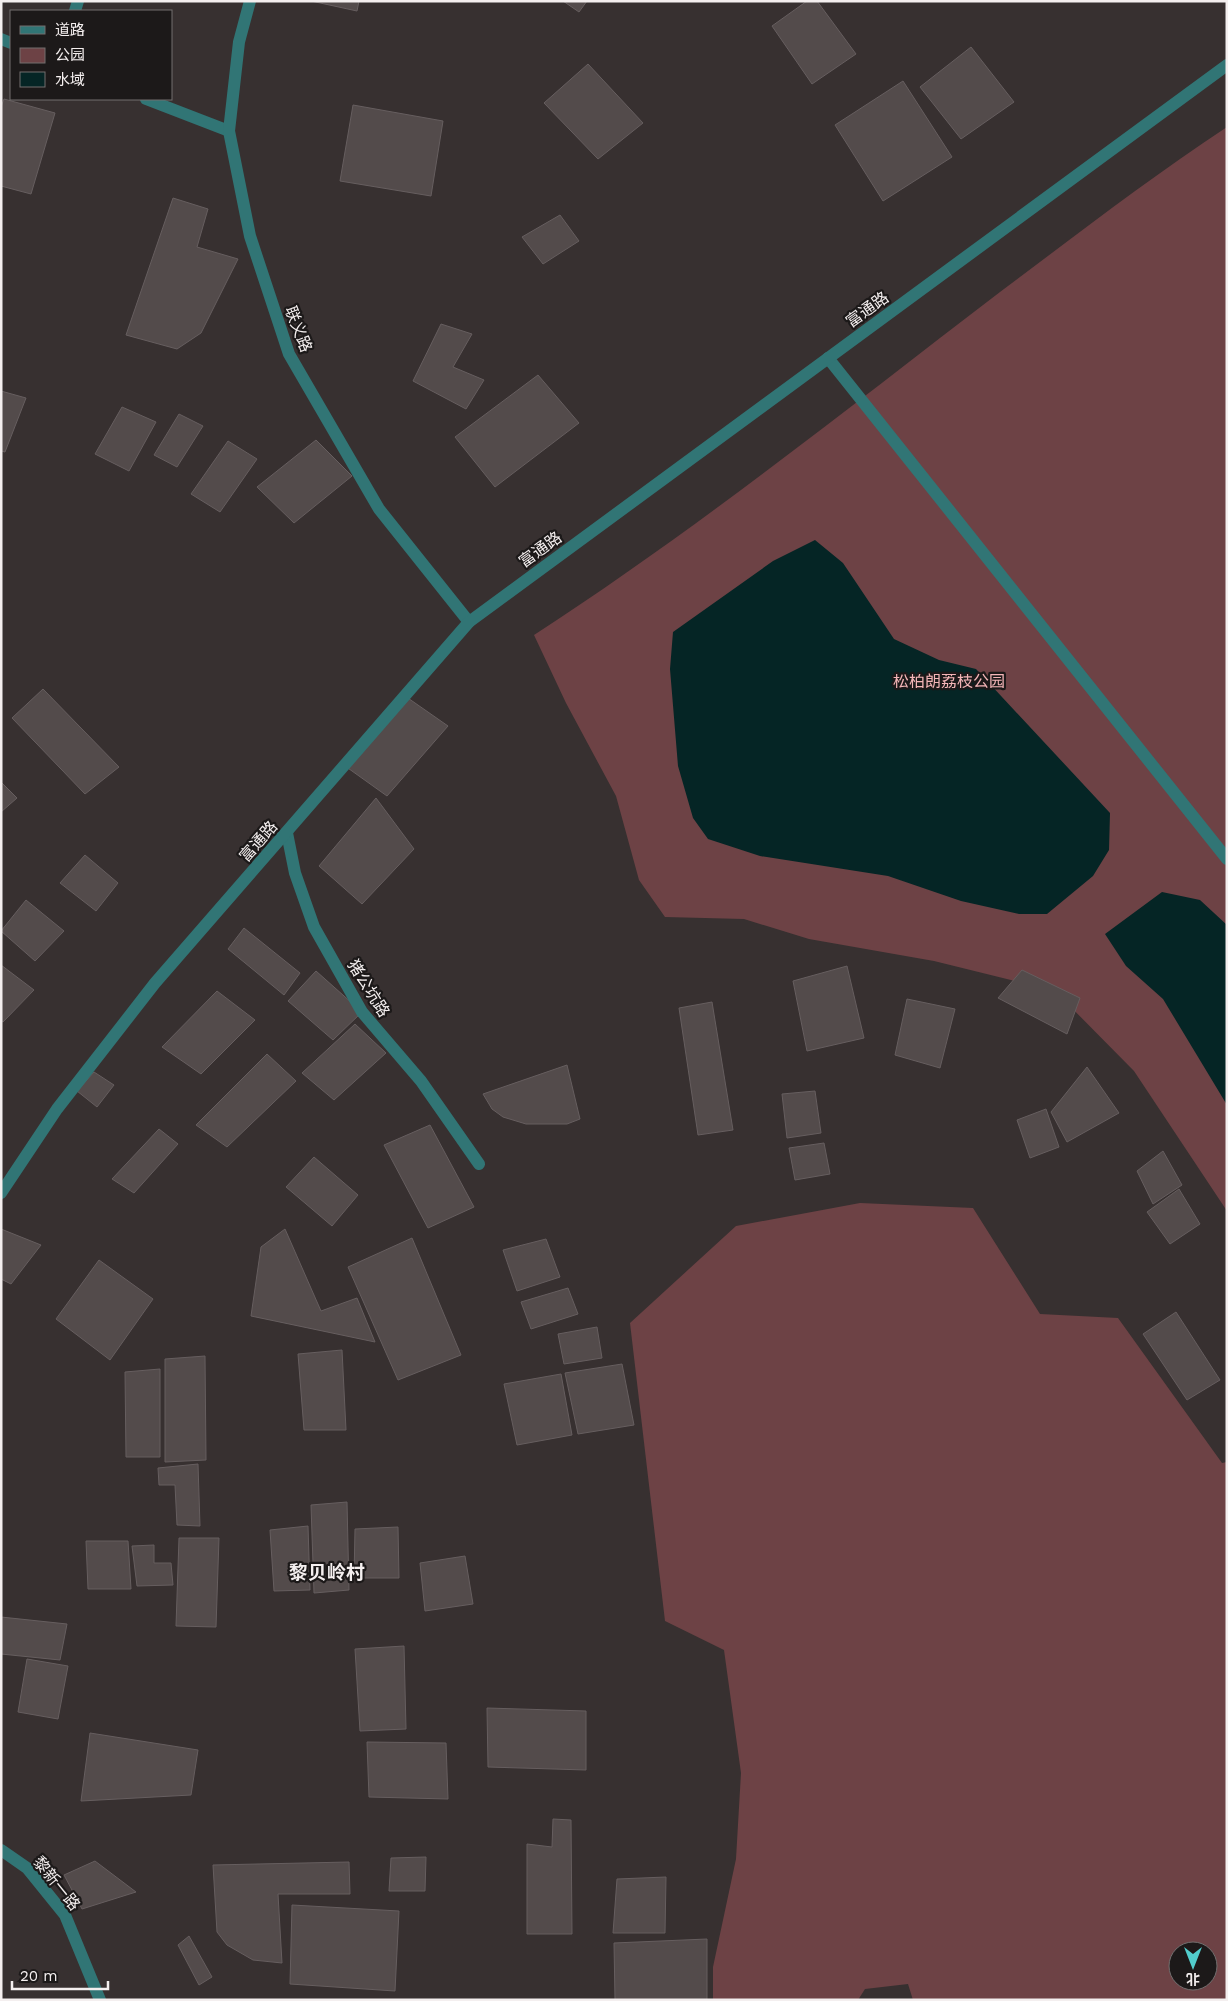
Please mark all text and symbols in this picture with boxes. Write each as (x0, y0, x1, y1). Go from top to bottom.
legend (10, 10, 172, 100)
text: 道路 (55, 21, 85, 39)
text: 公园 (55, 46, 85, 64)
text: 水域 (55, 71, 85, 89)
street label: 富通路 (842, 288, 892, 331)
street label: 联义路 (281, 303, 316, 355)
street label: 富通路 (515, 528, 565, 571)
park label: 松柏朗荔枝公园 (893, 672, 1005, 691)
street label: 富通路 (235, 817, 281, 866)
street label: 猪公坑路 (344, 956, 394, 1020)
district label: 黎贝岭村 (289, 1561, 365, 1584)
street label: 黎新一路 (29, 1852, 84, 1914)
north arrow (1168, 1941, 1218, 1991)
scale bar (12, 1958, 109, 1990)
text: 20 m (20, 1967, 58, 1985)
text: 北 (1186, 1971, 1200, 1987)

